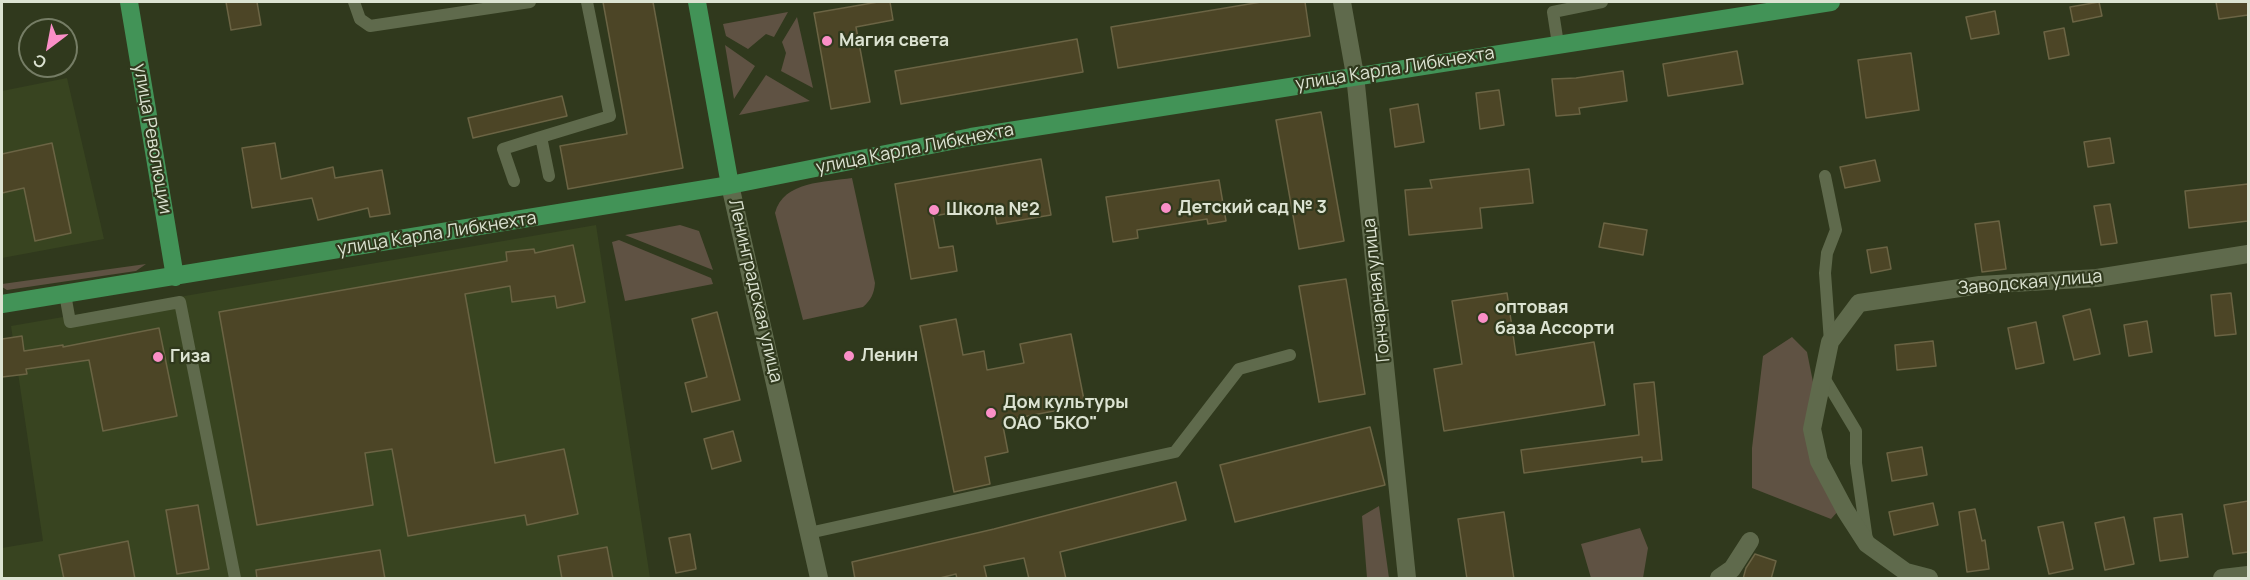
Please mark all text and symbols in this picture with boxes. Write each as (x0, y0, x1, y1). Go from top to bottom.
north arrow (18, 18, 78, 78)
place label: Магия света (839, 30, 949, 52)
marker: Магия света (820, 34, 834, 48)
street label: улица Карла Либкнехта (1294, 43, 1496, 95)
text: С (29, 49, 50, 74)
street label: улица Революции (128, 62, 176, 216)
street label: улица Карла Либкнехта (814, 119, 1016, 179)
street label: Ленинградская улица (723, 197, 787, 385)
place label: Детский сад № 3 (1178, 197, 1327, 219)
place label: Школа №2 (946, 199, 1040, 221)
marker: Детский сад № 3 (1159, 201, 1173, 215)
marker: Школа №2 (927, 203, 941, 217)
street label: улица Карла Либкнехта (336, 208, 538, 260)
street label: Гончарная улица (1359, 217, 1395, 363)
street label: Заводская улица (1957, 266, 2103, 300)
place label: оптовая база Ассорти (1495, 297, 1614, 340)
marker: оптовая база Ассорти (1476, 311, 1490, 325)
place label: Ленин (861, 345, 918, 367)
place label: Гиза (170, 346, 210, 368)
marker: Ленин (842, 349, 856, 363)
marker: Гиза (151, 350, 165, 364)
place label: Дом культуры ОАО "БКО" (1003, 392, 1129, 434)
marker: Дом культуры ОАО "БКО" (984, 406, 998, 420)

